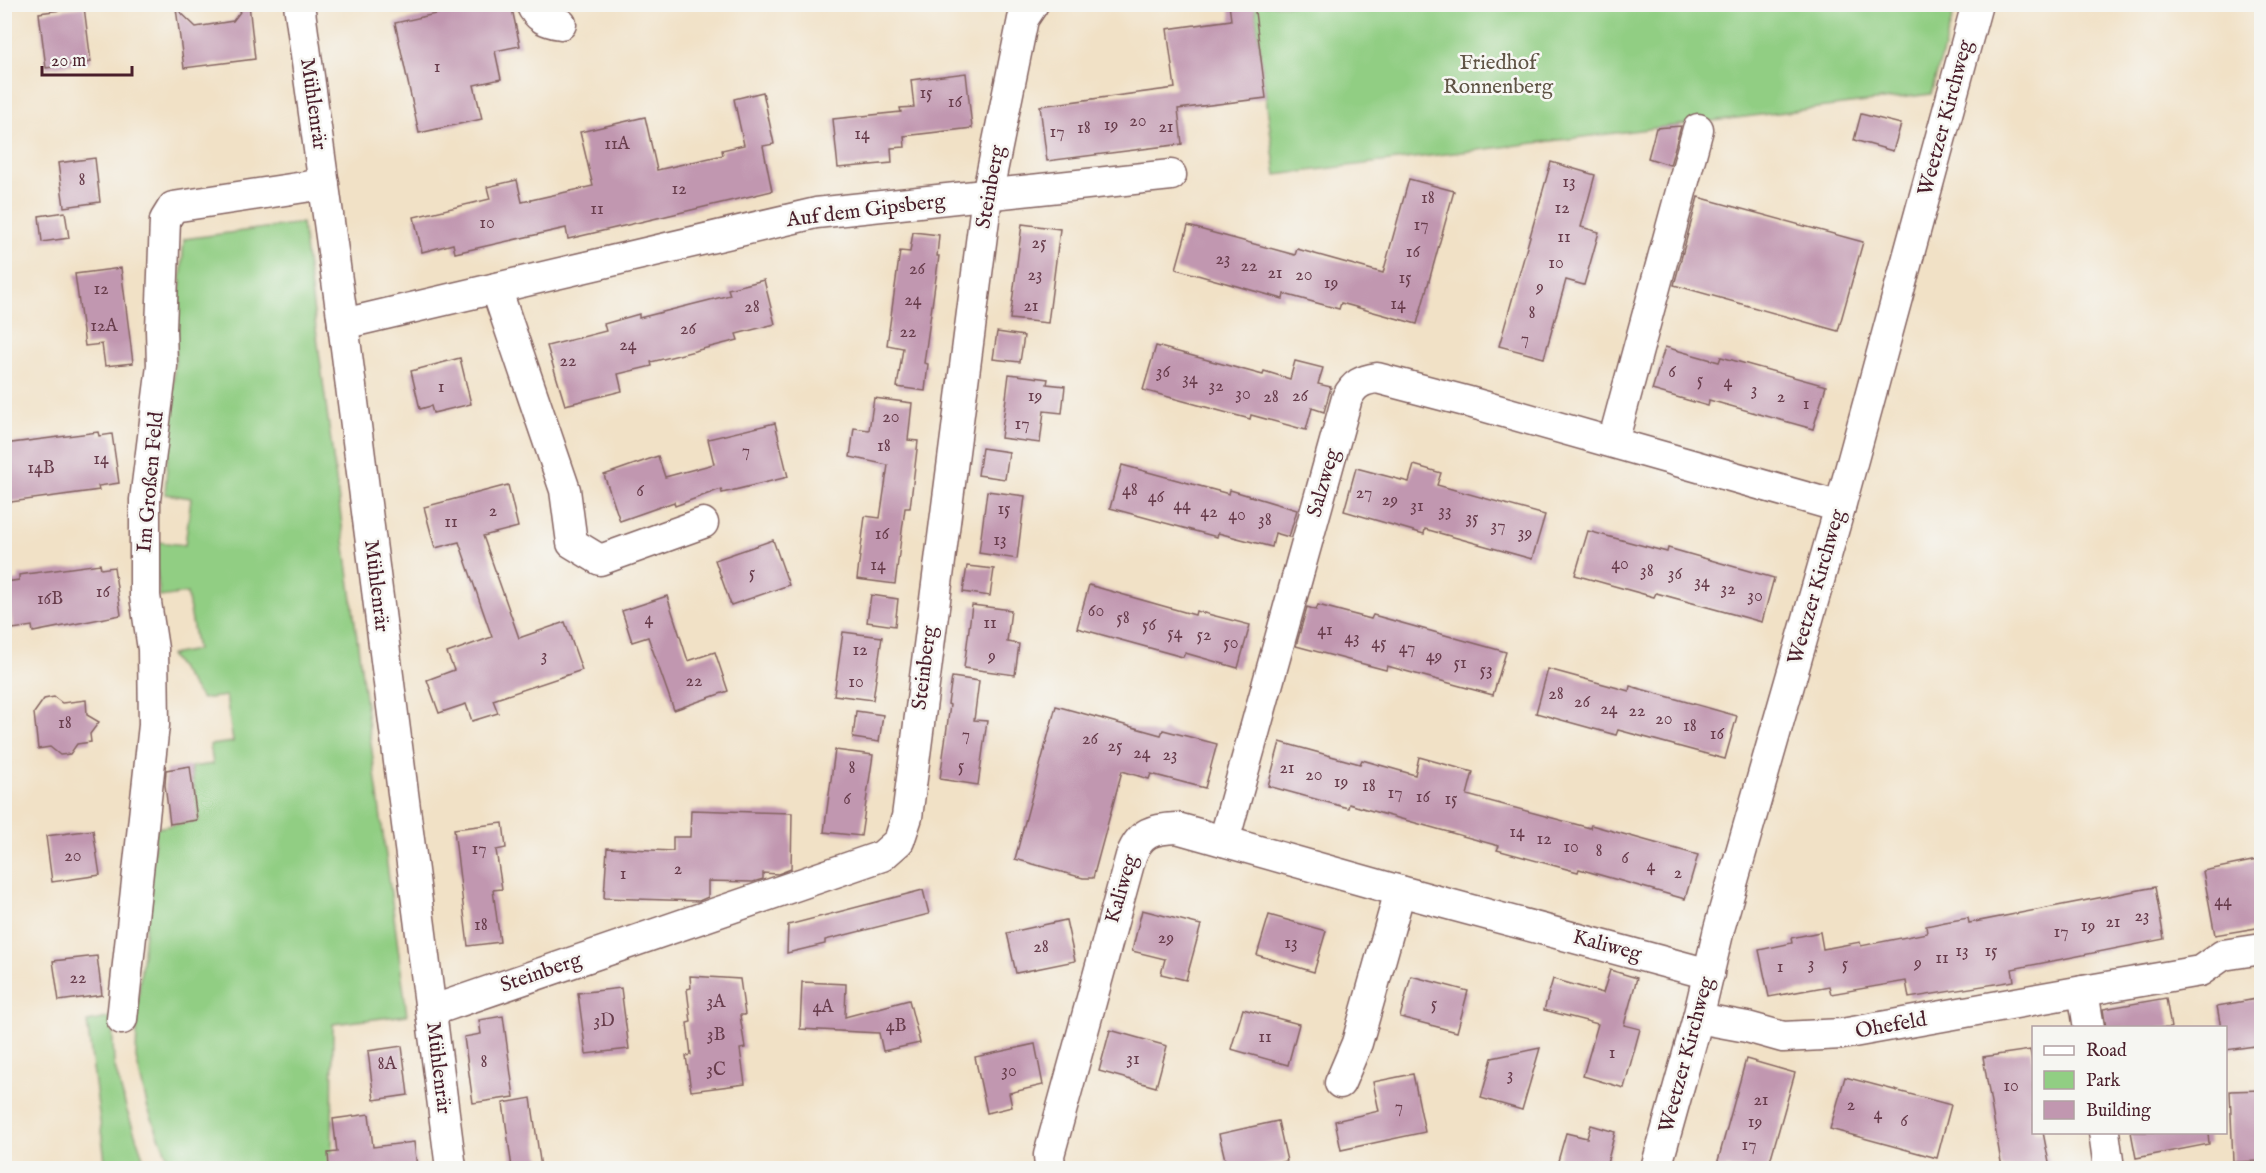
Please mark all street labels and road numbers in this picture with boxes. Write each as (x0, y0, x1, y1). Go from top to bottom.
street label: Weetzer Kirchweg (1912, 37, 1980, 199)
street label: Mühlenrär (293, 56, 333, 152)
street label: Steinberg (970, 143, 1012, 231)
street label: Auf dem Gipsberg (784, 188, 948, 234)
street label: Im Großen Feld (131, 410, 171, 554)
street label: Salzweg (1301, 445, 1347, 520)
street label: Weetzer Kirchweg (1782, 506, 1852, 668)
street label: Mühlenrär (357, 538, 395, 634)
street label: Steinberg (906, 624, 944, 711)
street label: Kaliweg (1099, 851, 1145, 926)
street label: Kaliweg (1570, 924, 1645, 968)
street label: Steinberg (497, 946, 586, 999)
street label: Weetzer Kirchweg (1653, 974, 1721, 1136)
street label: Ohefeld (1853, 1006, 1930, 1046)
street label: Mühlenrär (419, 1020, 457, 1116)

